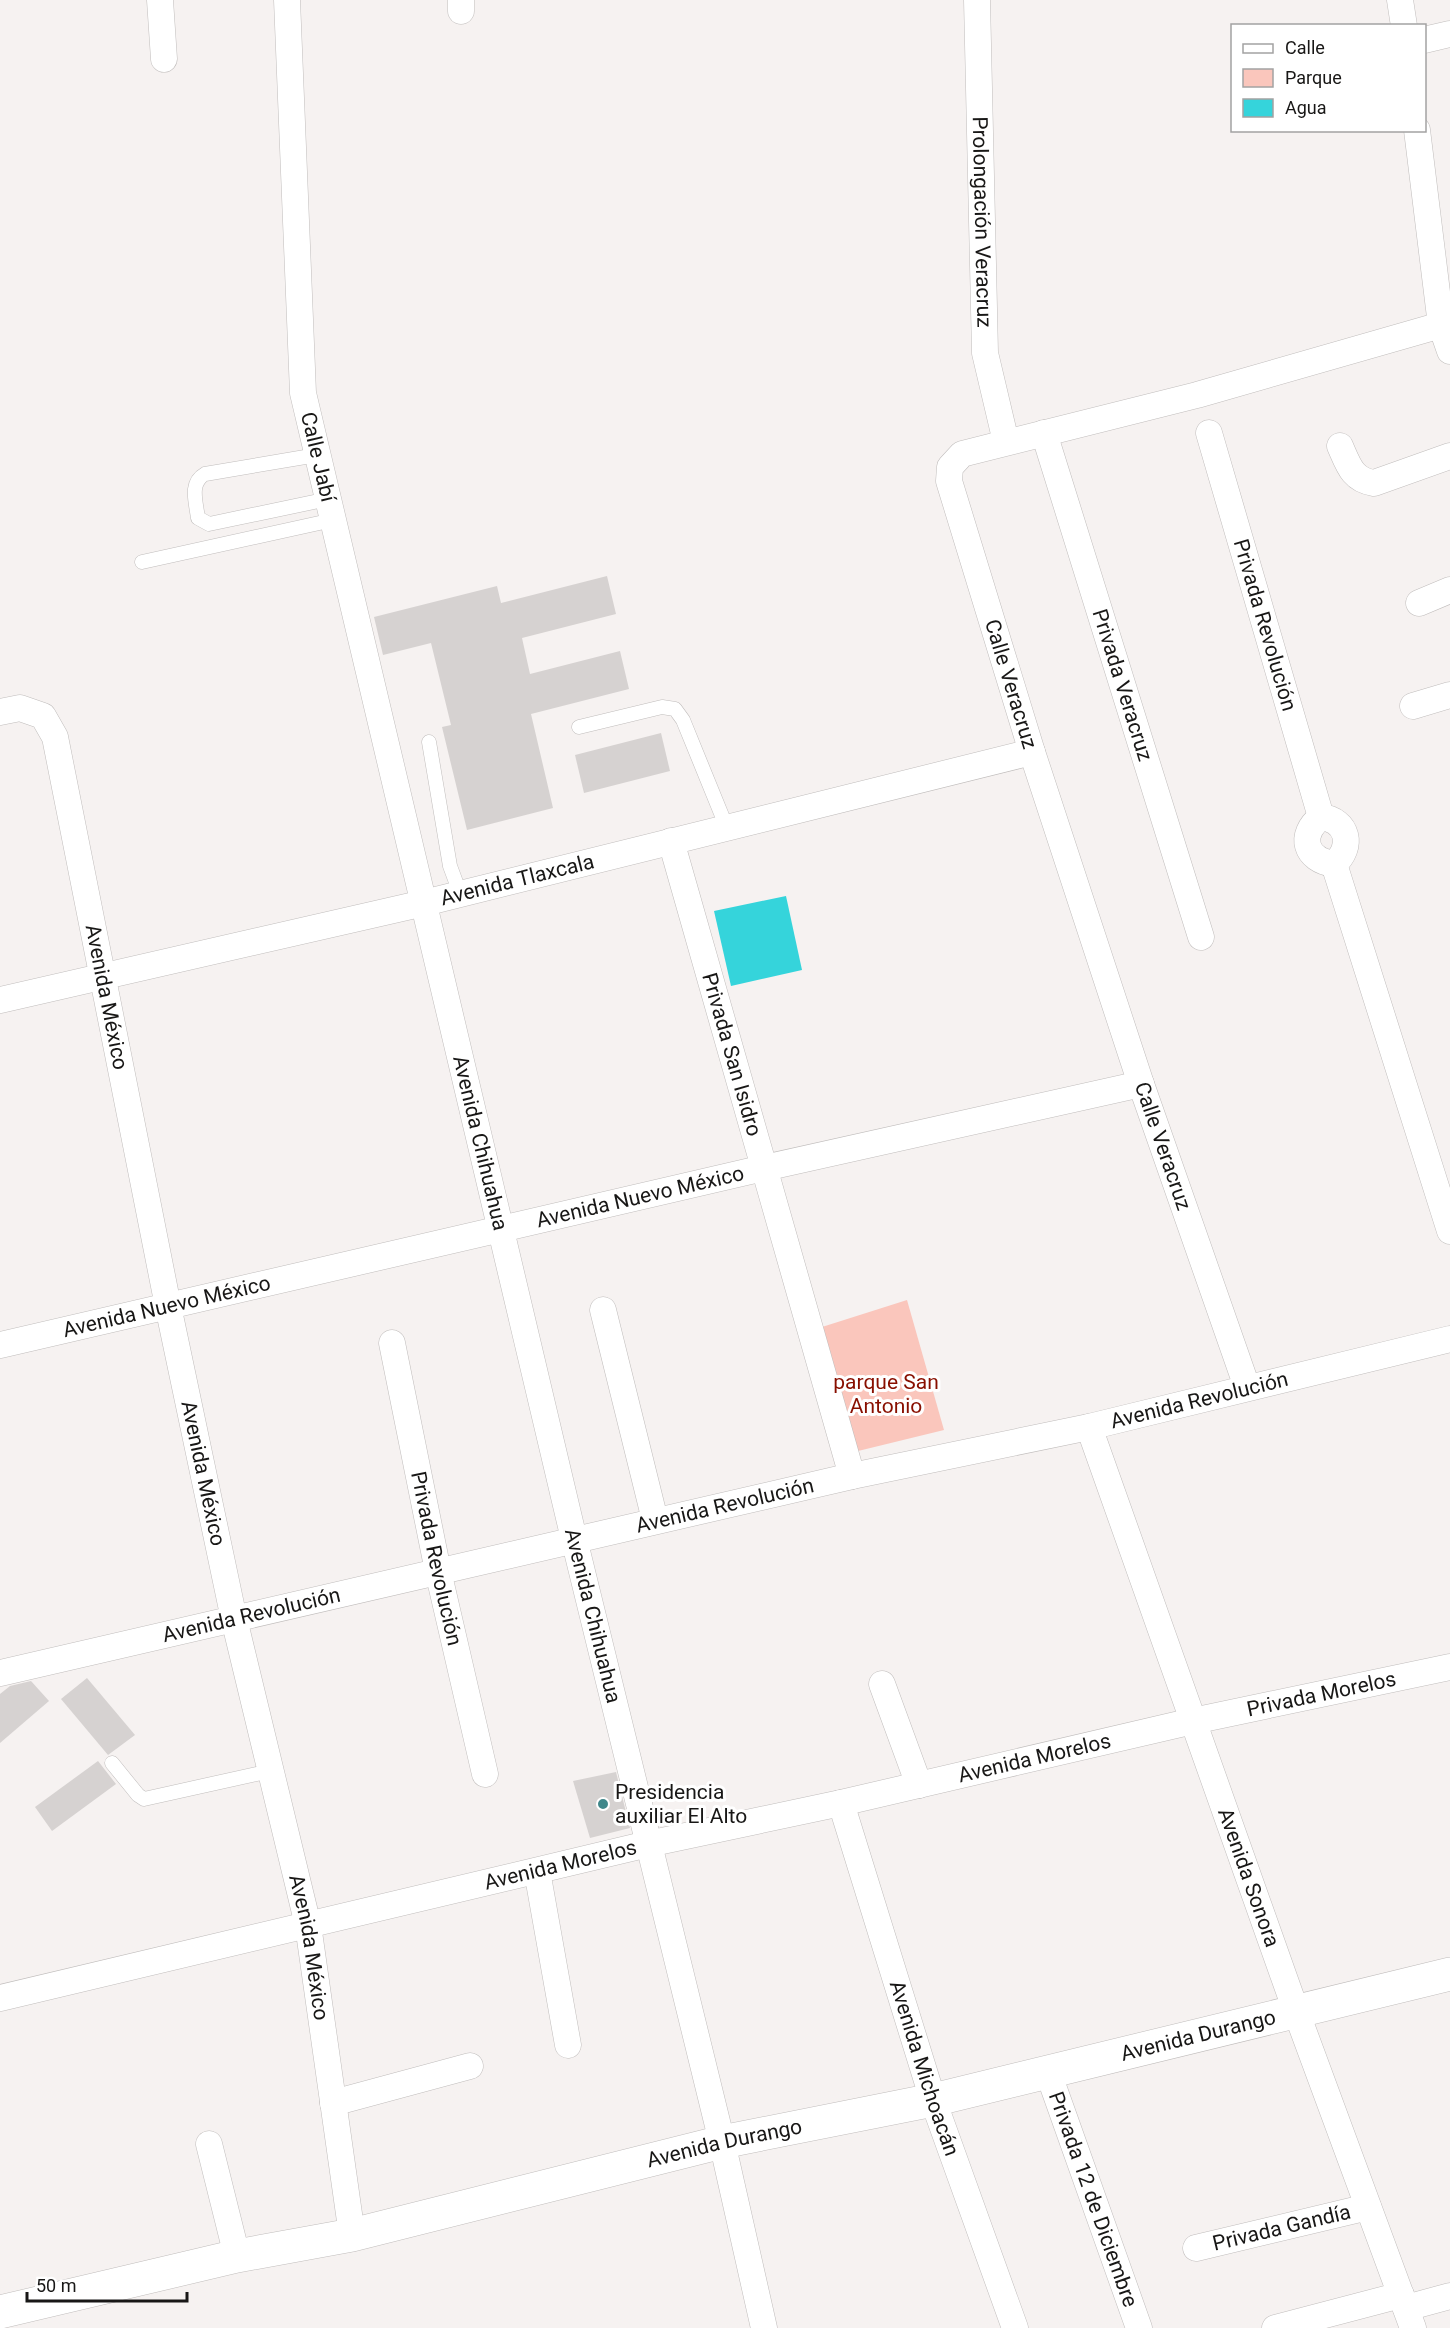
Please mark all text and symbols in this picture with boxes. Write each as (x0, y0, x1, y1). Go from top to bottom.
legend (1231, 24, 1426, 132)
text: Calle (1285, 37, 1325, 58)
text: Parque (1285, 67, 1342, 88)
text: Agua (1285, 97, 1327, 118)
street label: Prolongación Veracruz (968, 116, 996, 328)
street label: Calle Jabí (296, 410, 341, 505)
street label: Privada Revolución (1229, 536, 1301, 714)
street label: Privada Veracruz (1088, 606, 1157, 764)
street label: Calle Veracruz (980, 616, 1042, 752)
street label: Avenida Tlaxcala (438, 849, 597, 910)
street label: Avenida México (80, 922, 133, 1072)
street label: Privada San Isidro (697, 970, 767, 1139)
street label: Avenida Chihuahua (448, 1053, 513, 1233)
street label: Calle Veracruz (1130, 1079, 1196, 1213)
street label: Avenida Nuevo México (534, 1161, 746, 1232)
street label: Avenida Nuevo México (60, 1271, 273, 1342)
street label: Avenida Revolución (1108, 1367, 1291, 1433)
park label: parque San Antonio (833, 1370, 939, 1418)
street label: Avenida México (176, 1399, 230, 1548)
street label: Privada Revolución (406, 1469, 467, 1648)
street label: Avenida Revolución (634, 1473, 816, 1538)
street label: Avenida Chihuahua (560, 1526, 626, 1706)
street label: Avenida Revolución (160, 1583, 343, 1647)
street label: Privada Morelos (1245, 1667, 1398, 1721)
street label: Avenida Morelos (956, 1729, 1113, 1787)
place label: Presidencia auxiliar El Alto (615, 1780, 747, 1828)
marker: Presidencia auxiliar El Alto (596, 1797, 610, 1811)
street label: Avenida Sonora (1213, 1805, 1284, 1950)
street label: Avenida Morelos (482, 1835, 639, 1895)
street label: Avenida México (284, 1872, 333, 2022)
street label: Avenida Michoacán (885, 1978, 964, 2159)
street label: Avenida Durango (1118, 2005, 1278, 2066)
street label: Privada 12 de Diciembre (1044, 2088, 1143, 2310)
street label: Avenida Durango (644, 2114, 804, 2172)
street label: Privada Gandía (1210, 2200, 1353, 2256)
scale bar (27, 2265, 188, 2303)
text: 50 m (36, 2275, 76, 2296)

